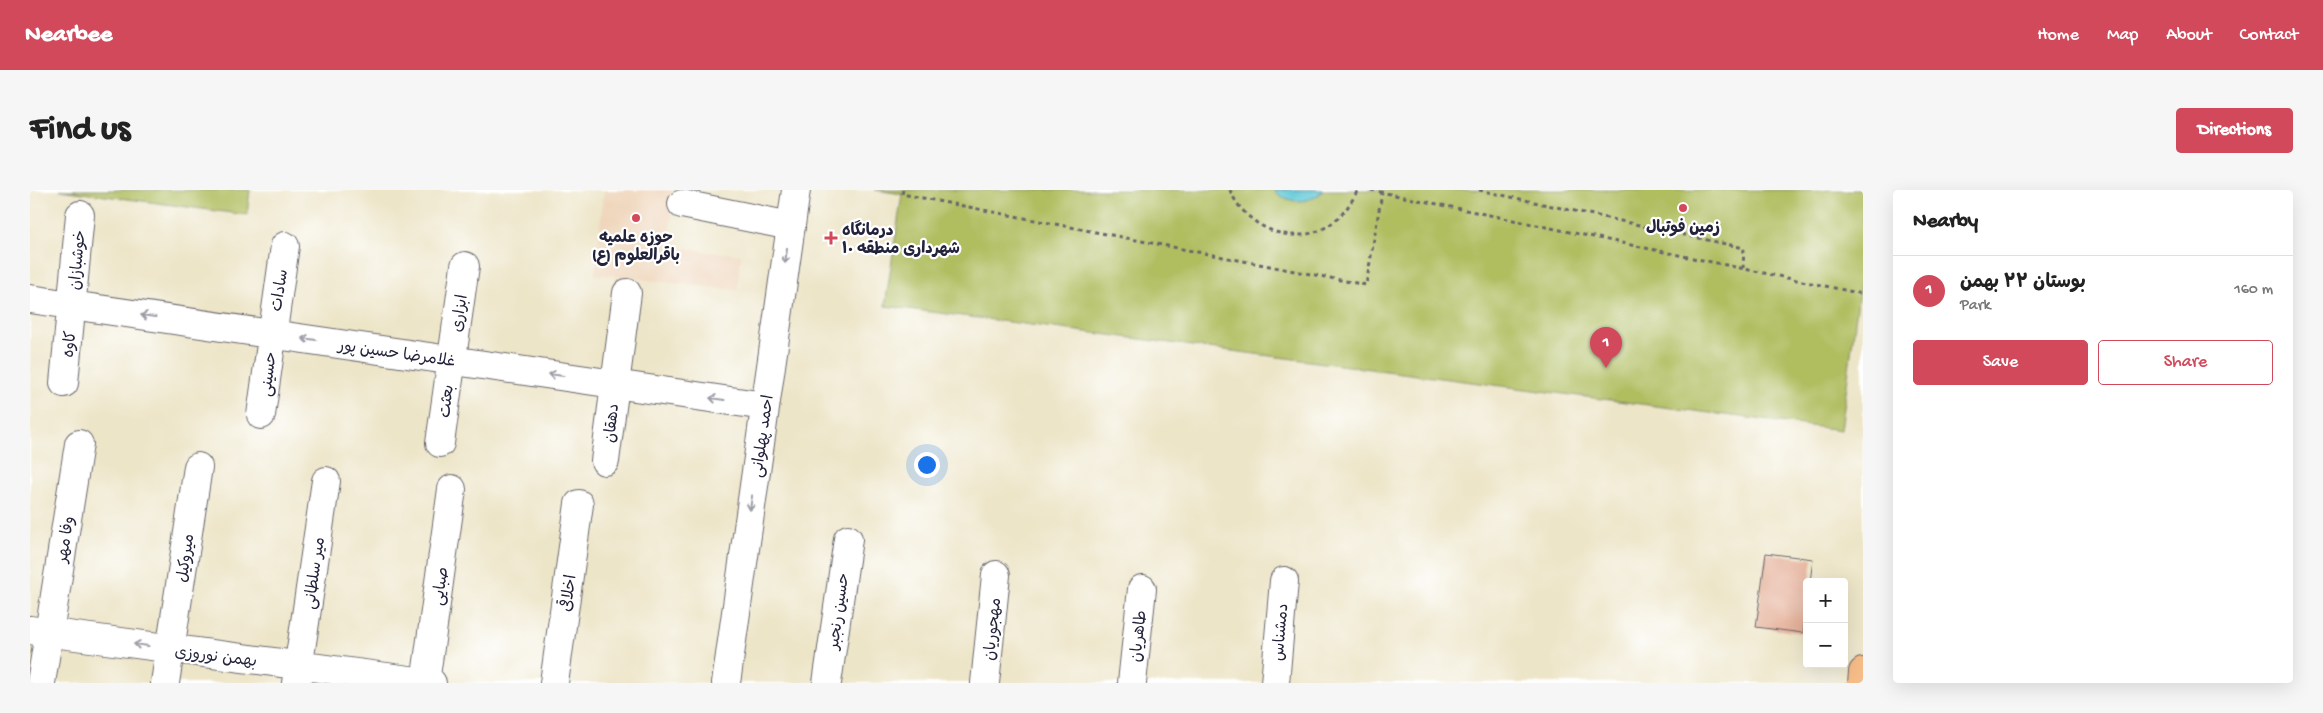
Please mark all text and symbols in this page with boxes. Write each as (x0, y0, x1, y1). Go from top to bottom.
text: Nearbee (25, 21, 112, 50)
text: Home (2037, 25, 2079, 46)
text: Map (2107, 25, 2138, 46)
text: About (2166, 25, 2212, 46)
text: Contact (2240, 25, 2298, 46)
button: Directions (2176, 108, 2293, 153)
text: Find us (30, 110, 130, 151)
marker: زمین فوتبال (1677, 202, 1689, 214)
text: Nearby (1913, 210, 1978, 235)
marker: حوزه علمیه باقرالعلوم (ع) (630, 212, 642, 224)
place label: زمین فوتبال (1646, 218, 1720, 239)
place label: درمانگاه شهرداری منطقه ۱۰ (842, 220, 960, 260)
street label: خوشبازان (67, 229, 92, 291)
place label: حوزه علمیه باقرالعلوم (ع) (592, 229, 680, 267)
marker: درمانگاه شهرداری منطقه ۱۰ (824, 231, 838, 245)
one-way arrow (781, 247, 791, 263)
street label: سادات (269, 268, 294, 313)
text: بوستان ۲۲ بهمن (1960, 272, 2086, 295)
text: 1 (1926, 281, 1932, 300)
text: 160 m (2234, 281, 2273, 300)
street label: ابزاری (449, 294, 474, 334)
text: Park (1960, 297, 1991, 316)
one-way arrow (140, 310, 156, 320)
pin: 1 (1590, 327, 1622, 368)
street label: کاوه (61, 330, 82, 359)
one-way arrow (301, 334, 317, 344)
street label: غلامرضا حسین پور (335, 338, 456, 373)
button: Save (1913, 340, 2088, 385)
button: Share (2098, 340, 2273, 385)
street label: حسینی (258, 351, 283, 398)
one-way arrow (548, 370, 564, 380)
street label: بعثت (437, 384, 460, 419)
one-way arrow (709, 393, 725, 403)
street label: احمد پهلوانی (749, 394, 780, 479)
street label: دهقان (602, 403, 625, 444)
your location (914, 452, 940, 478)
one-way arrow (746, 495, 756, 511)
street label: وفا مهر (54, 515, 80, 566)
street label: میروکیل (174, 533, 200, 584)
street label: میر سلطانی (302, 536, 331, 611)
street label: صبایی (430, 566, 455, 607)
street label: حسین رنجبر (825, 572, 855, 653)
street label: اخلاقی (555, 573, 582, 613)
map controls (1803, 578, 1848, 668)
button: + (1803, 578, 1848, 623)
street label: مهجوریان (982, 597, 1007, 662)
street label: دمشناس (1271, 603, 1294, 662)
street label: طاهریان (1128, 610, 1153, 663)
button: − (1803, 623, 1848, 668)
one-way arrow (133, 640, 149, 650)
street label: بهمن نوروزی (173, 644, 258, 673)

